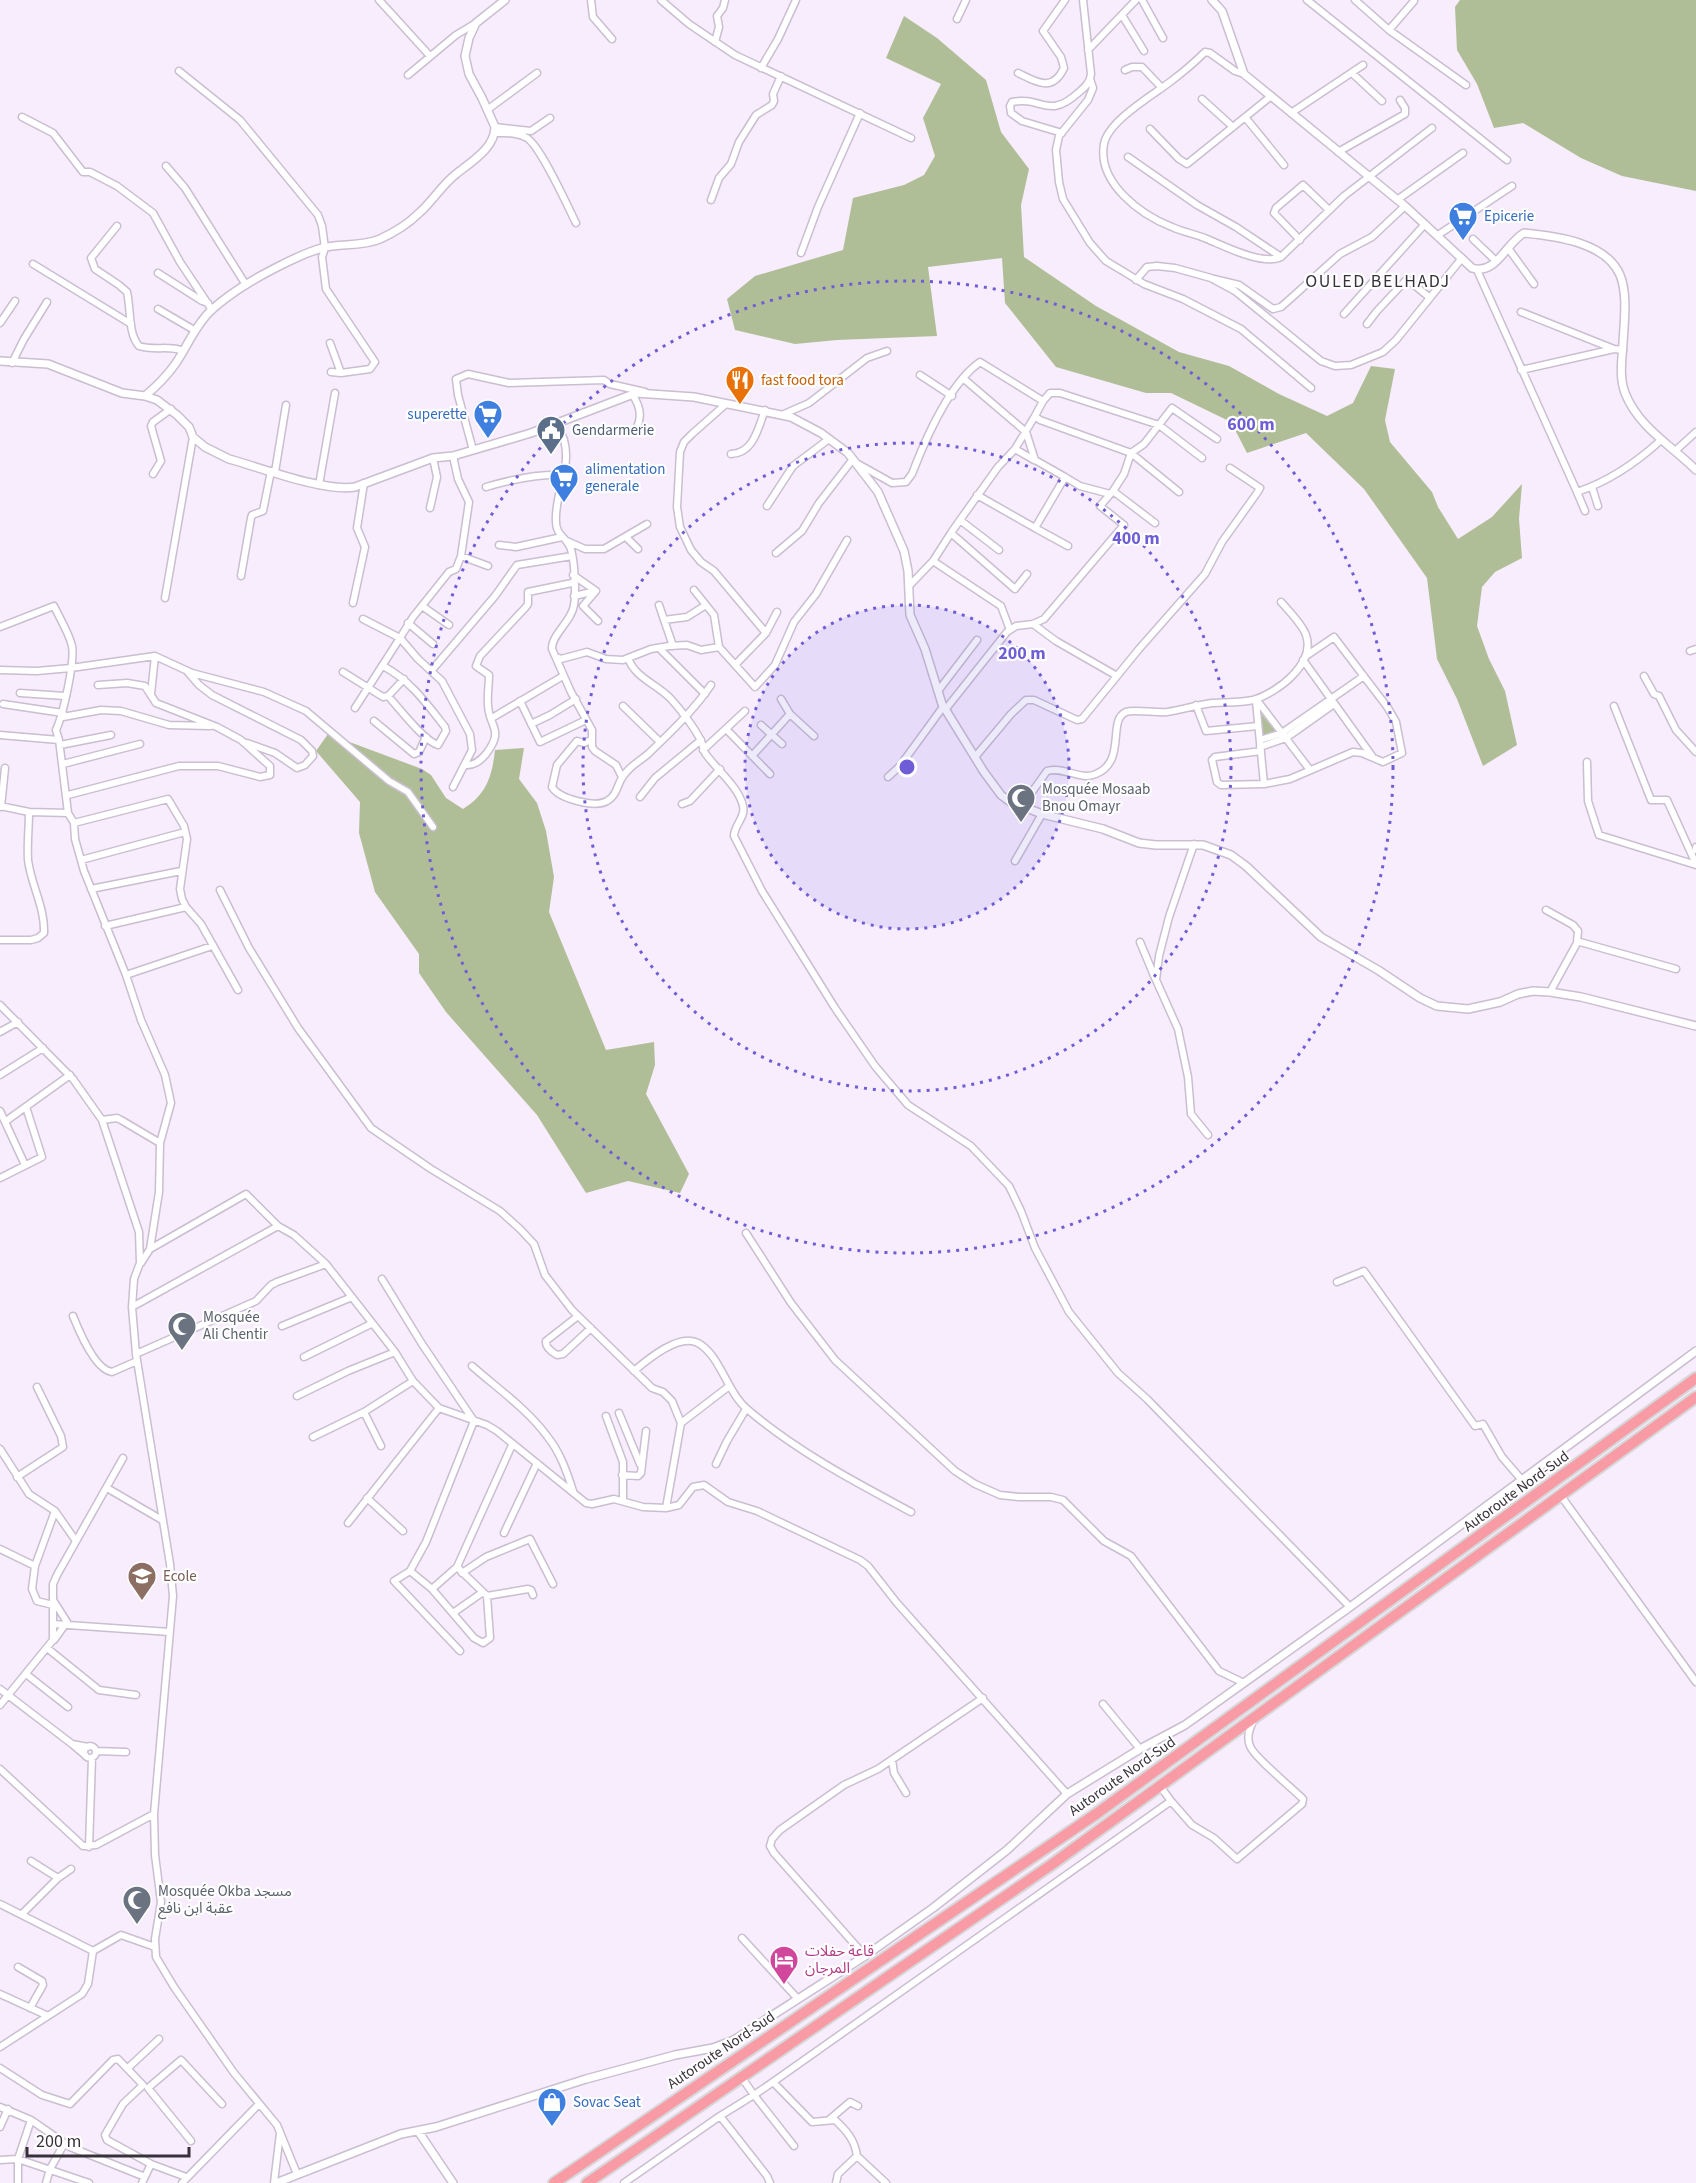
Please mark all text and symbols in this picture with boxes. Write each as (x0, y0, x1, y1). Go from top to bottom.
supermarket icon: Epicerie (1447, 200, 1479, 242)
place label: Epicerie (1484, 206, 1534, 227)
district label: OULED BELHADJ (1305, 269, 1451, 294)
restaurant icon: fast food tora (724, 364, 756, 406)
place label: fast food tora (761, 370, 844, 391)
supermarket icon: superette (472, 398, 504, 440)
place label: superette (407, 404, 467, 425)
text: 600 m (1227, 412, 1275, 437)
public building icon: Gendarmerie (535, 414, 567, 456)
place label: Gendarmerie (572, 420, 654, 441)
place label: alimentation generale (585, 459, 665, 497)
supermarket icon: alimentation generale (548, 462, 580, 504)
text: 400 m (1112, 526, 1160, 551)
text: 200 m (998, 641, 1046, 666)
centre of rings (897, 757, 917, 777)
place label: Mosquée Mosaab Bnou Omayr (1042, 779, 1150, 817)
mosque icon: Mosquée Mosaab Bnou Omayr (1005, 782, 1037, 824)
place label: Mosquée Ali Chentir (203, 1307, 269, 1345)
mosque icon: Mosquée Ali Chentir (166, 1310, 198, 1352)
street label: Autoroute Nord-Sud (1459, 1446, 1573, 1537)
school or university icon: Ecole (126, 1560, 158, 1602)
place label: Ecole (163, 1566, 197, 1587)
street label: Autoroute Nord-Sud (1065, 1732, 1180, 1821)
place label: Mosquée Okba مسجد عقبة ابن نافع (158, 1881, 292, 1920)
mosque icon: Mosquée Okba مسجد عقبة ابن نافع (121, 1884, 153, 1926)
place label: قاعة حفلات المرجان (805, 1941, 874, 1979)
hotel icon: قاعة حفلات المرجان (768, 1944, 800, 1986)
street label: Autoroute Nord-Sud (663, 2006, 779, 2094)
shop icon: Sovac Seat (536, 2086, 568, 2128)
place label: Sovac Seat (573, 2092, 641, 2113)
scale bar (27, 2120, 189, 2158)
text: 200 m (36, 2129, 81, 2154)

